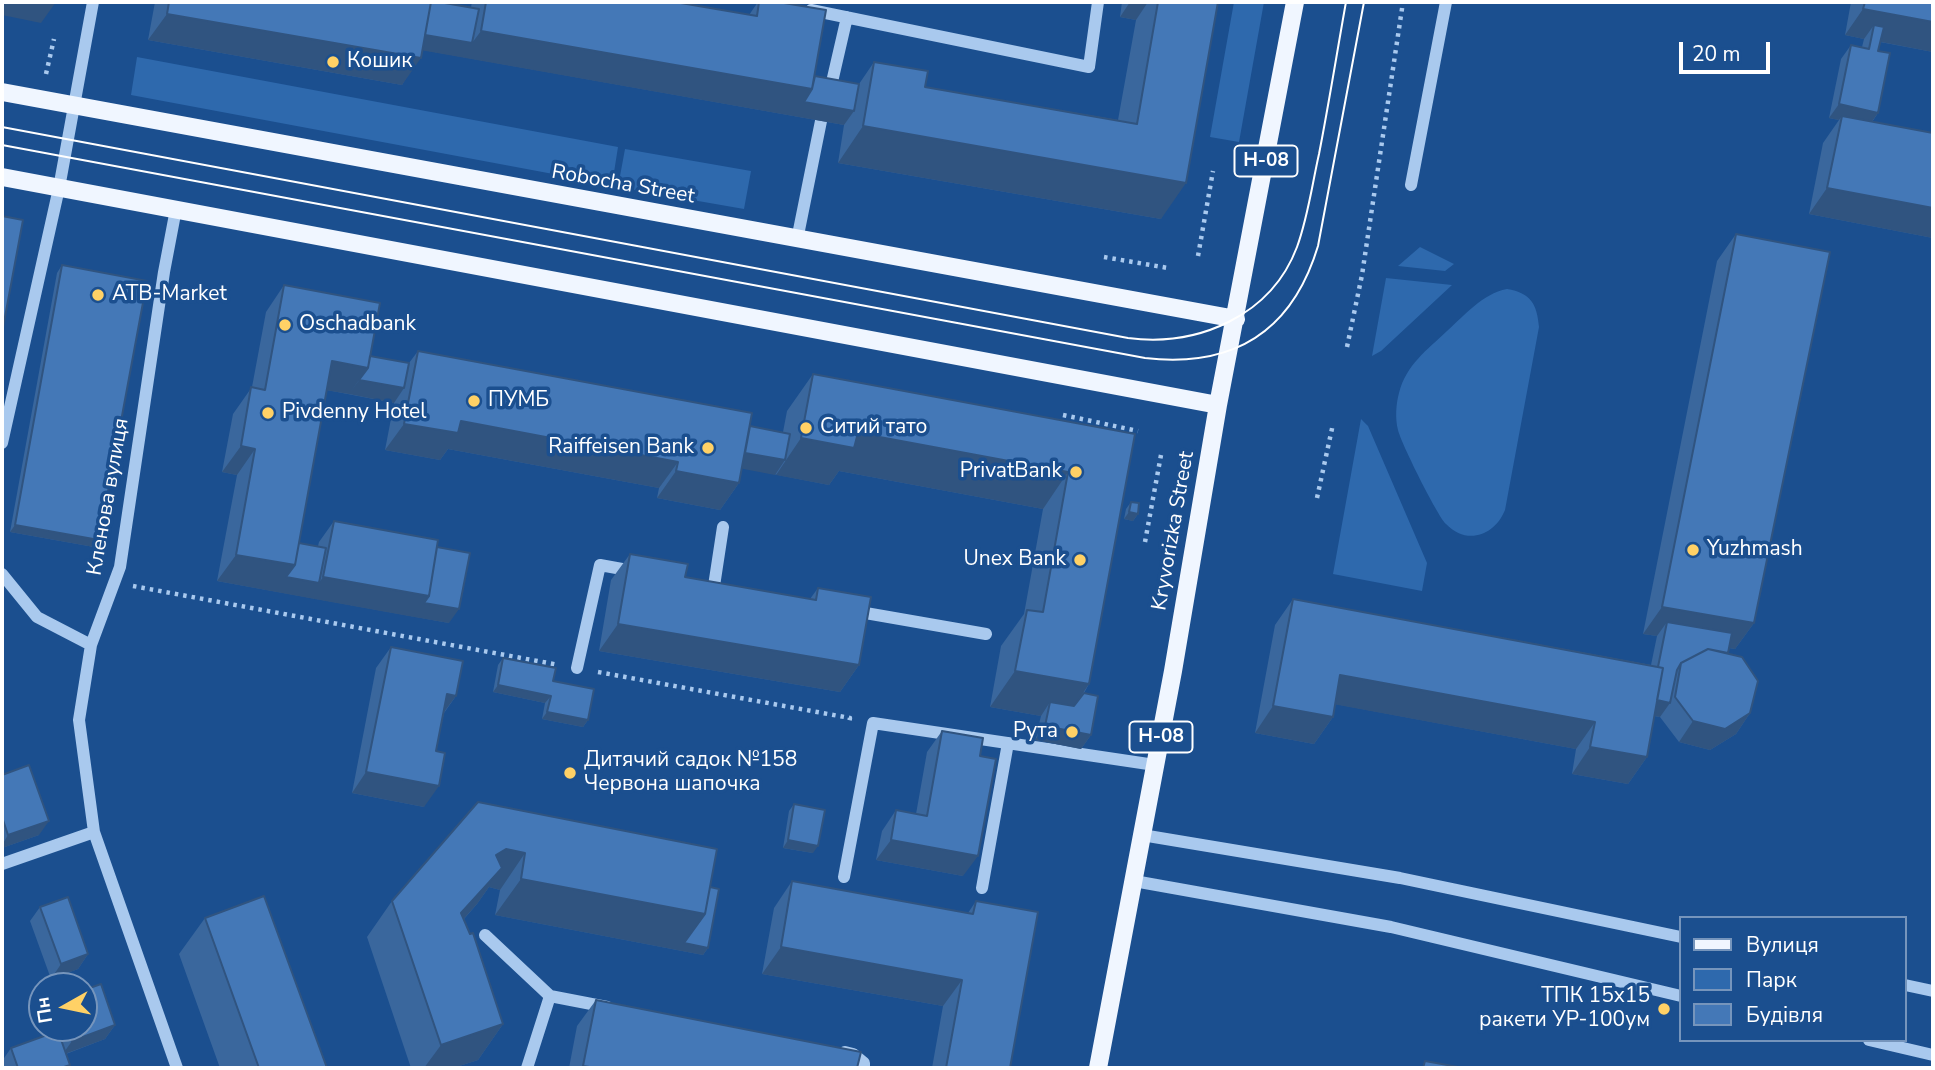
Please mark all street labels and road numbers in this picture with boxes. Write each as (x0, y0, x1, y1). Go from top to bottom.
road number: Н-08 (1234, 146, 1298, 176)
street label: Robocha Street (549, 160, 697, 210)
street label: Кленова вулиця (83, 416, 135, 578)
street label: Kryvorizka Street (1148, 449, 1200, 613)
road number: Н-08 (1130, 722, 1192, 752)

